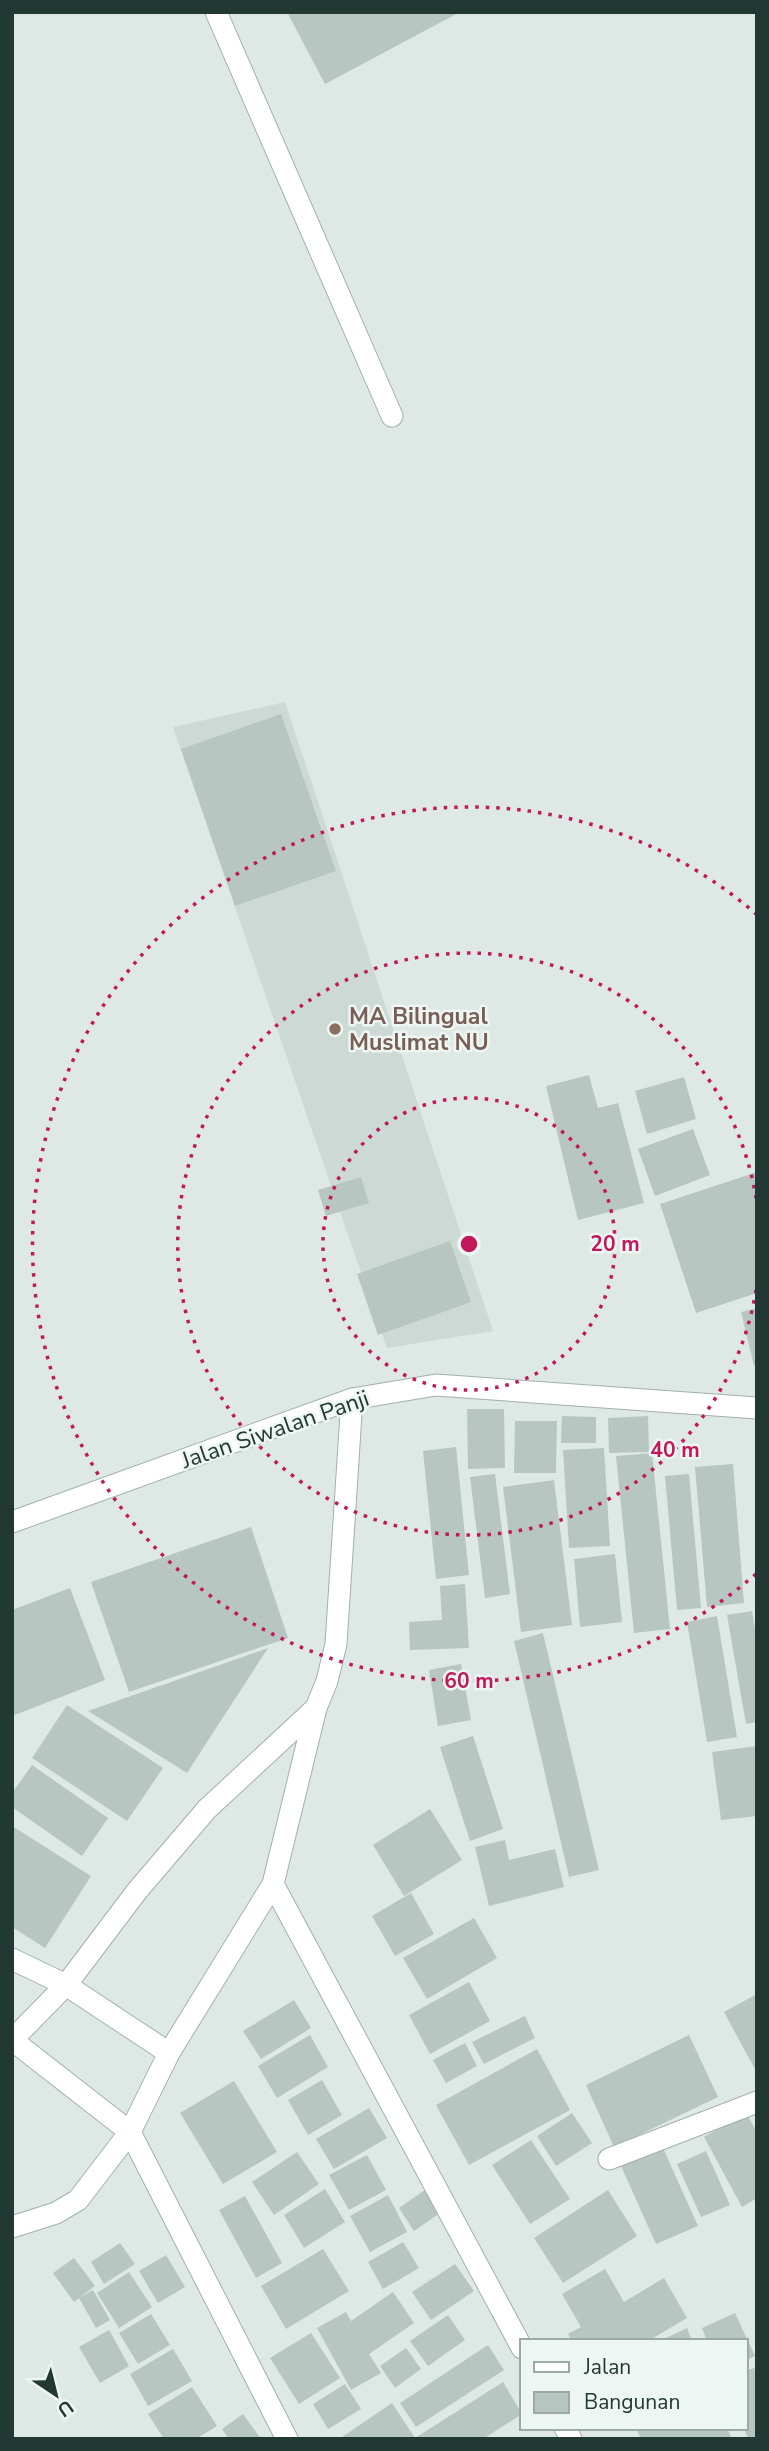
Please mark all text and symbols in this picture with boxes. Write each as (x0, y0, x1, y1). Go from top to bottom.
place label: MA Bilingual Muslimat NU (349, 1001, 489, 1058)
marker: MA Bilingual Muslimat NU (327, 1021, 343, 1037)
text: 20 m (590, 1230, 640, 1258)
centre of rings (457, 1232, 481, 1256)
street label: Jalan Siwalan Panji (176, 1383, 373, 1476)
text: 40 m (650, 1436, 700, 1464)
text: 60 m (444, 1667, 494, 1695)
legend (520, 2339, 748, 2430)
text: Jalan (583, 2353, 631, 2381)
north arrow (21, 2360, 91, 2430)
text: Bangunan (584, 2388, 680, 2416)
text: U (52, 2393, 78, 2423)

